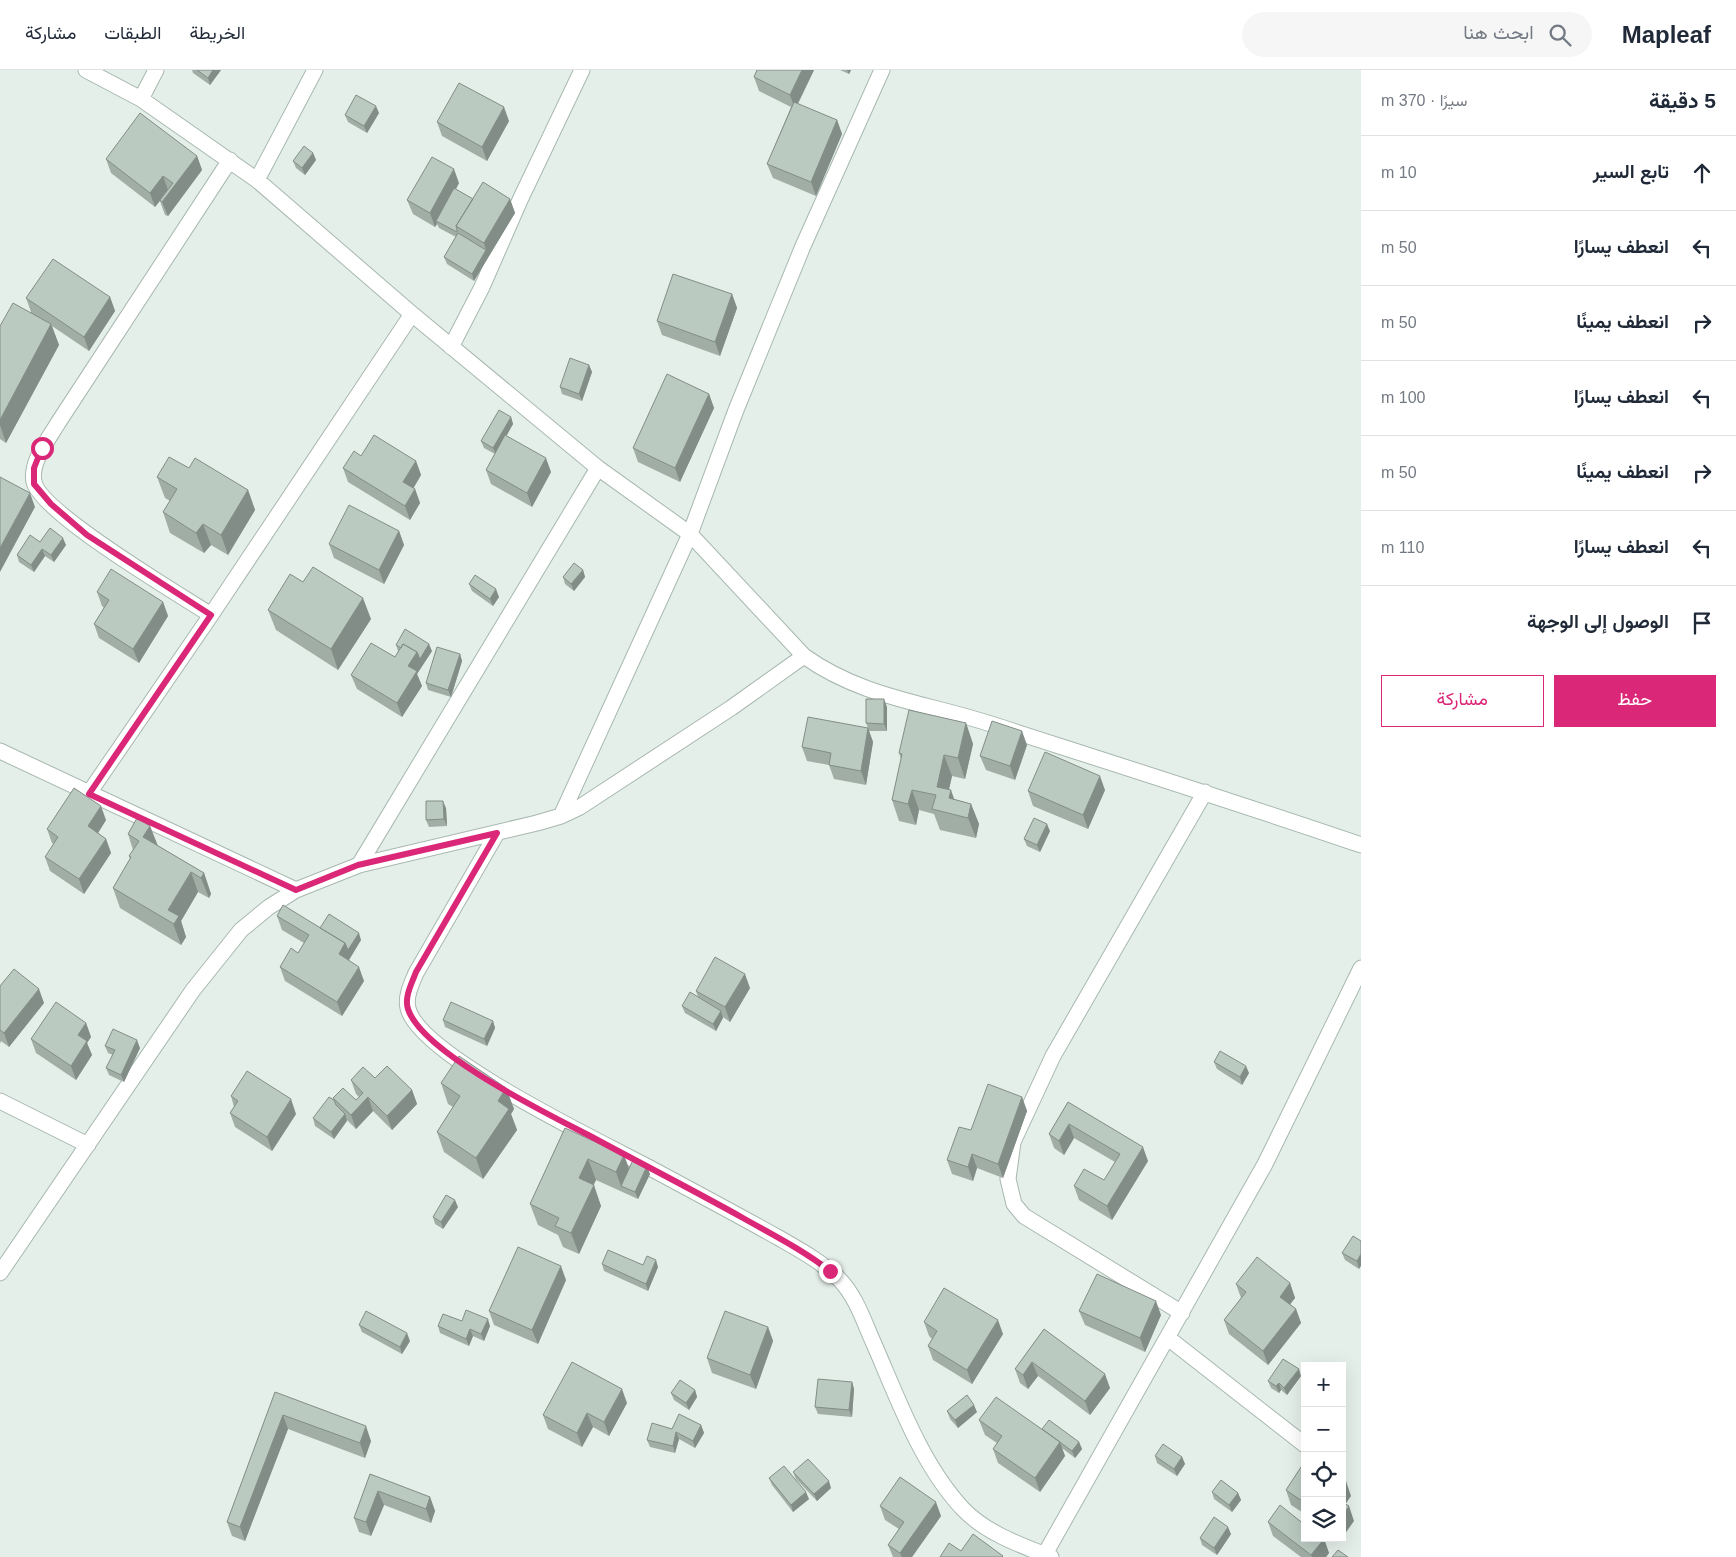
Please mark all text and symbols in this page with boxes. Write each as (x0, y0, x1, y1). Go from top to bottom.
search box (1242, 12, 1592, 57)
icon: search (1546, 21, 1574, 49)
text: Mapleaf (1622, 21, 1711, 48)
text: ابحث هنا (1463, 22, 1534, 43)
text: مشاركة (25, 23, 76, 43)
text: الطبقات (104, 23, 161, 43)
text: الخريطة (189, 23, 245, 43)
text: 5 دقيقة (1649, 89, 1716, 112)
text: سيرًا · 370 m (1381, 92, 1467, 109)
icon: ahead (1688, 159, 1716, 187)
text: تابع السير (1593, 161, 1669, 182)
text: 10 m (1381, 164, 1417, 181)
icon: left (1688, 234, 1716, 262)
text: انعطف يسارًا (1574, 236, 1669, 257)
text: 50 m (1381, 239, 1417, 256)
icon: right (1688, 309, 1716, 337)
text: انعطف يمينًا (1576, 311, 1669, 332)
text: 50 m (1381, 314, 1417, 331)
icon: left (1688, 384, 1716, 412)
text: انعطف يسارًا (1574, 386, 1669, 407)
text: 100 m (1381, 389, 1425, 406)
route start (31, 437, 54, 460)
icon: right (1688, 459, 1716, 487)
text: انعطف يمينًا (1576, 461, 1669, 482)
text: 50 m (1381, 464, 1417, 481)
icon: left (1688, 534, 1716, 562)
text: انعطف يسارًا (1574, 536, 1669, 557)
text: 110 m (1381, 539, 1424, 556)
icon: arrive (1688, 609, 1716, 637)
text: الوصول إلى الوجهة (1527, 611, 1669, 632)
button: مشاركة (1381, 675, 1544, 727)
button: حفظ (1554, 675, 1716, 727)
route end (819, 1260, 842, 1283)
map controls (1301, 1362, 1346, 1542)
button: + (1301, 1362, 1346, 1407)
button: − (1301, 1407, 1346, 1452)
button: locate (1301, 1452, 1346, 1497)
button: layers (1301, 1497, 1346, 1542)

